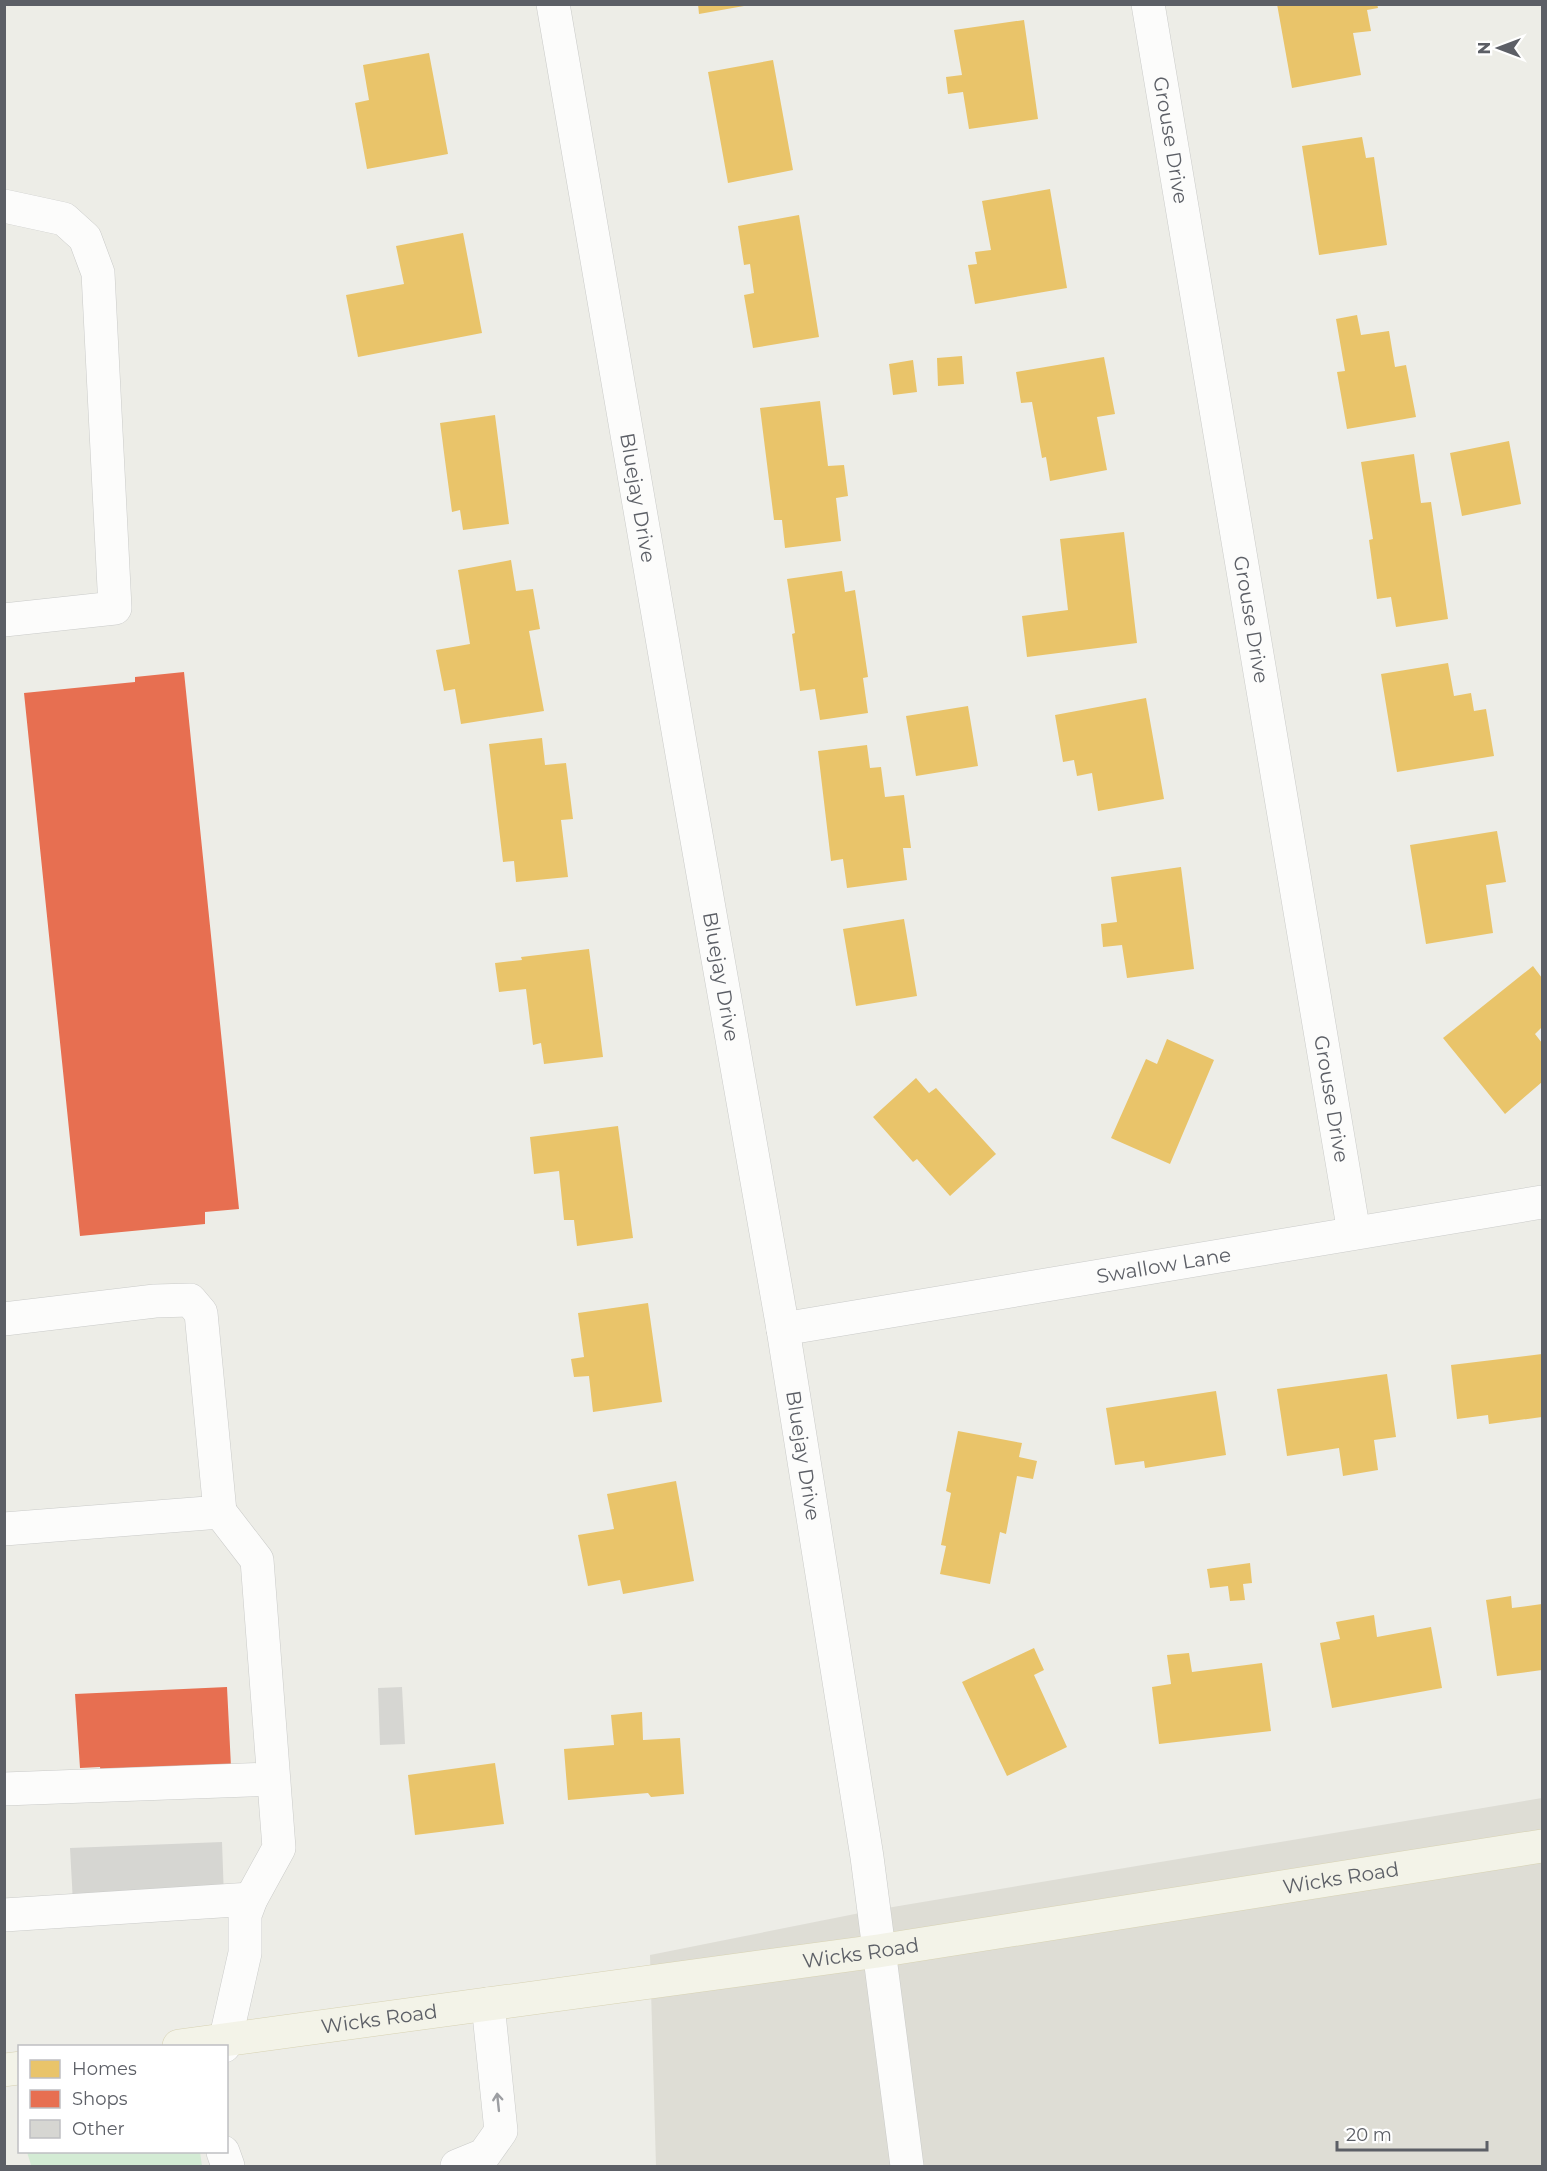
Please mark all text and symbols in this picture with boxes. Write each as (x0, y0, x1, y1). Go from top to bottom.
north arrow (1469, 18, 1529, 78)
text: N (1475, 42, 1494, 54)
street label: Grouse Drive (1148, 75, 1193, 206)
street label: Bluejay Drive (615, 431, 661, 564)
street label: Grouse Drive (1229, 554, 1274, 685)
street label: Bluejay Drive (698, 910, 744, 1043)
street label: Grouse Drive (1309, 1033, 1354, 1164)
street label: Swallow Lane (1095, 1242, 1233, 1288)
street label: Bluejay Drive (781, 1389, 825, 1522)
street label: Wicks Road (1281, 1857, 1401, 1899)
street label: Wicks Road (801, 1933, 921, 1973)
street label: Wicks Road (319, 1999, 439, 2039)
legend (18, 2045, 228, 2153)
text: Homes (72, 2058, 137, 2080)
text: Shops (72, 2088, 128, 2110)
one-way arrow (492, 2093, 503, 2112)
scale bar (1337, 2114, 1487, 2152)
text: Other (72, 2118, 125, 2140)
text: 20 m (1346, 2124, 1392, 2146)

